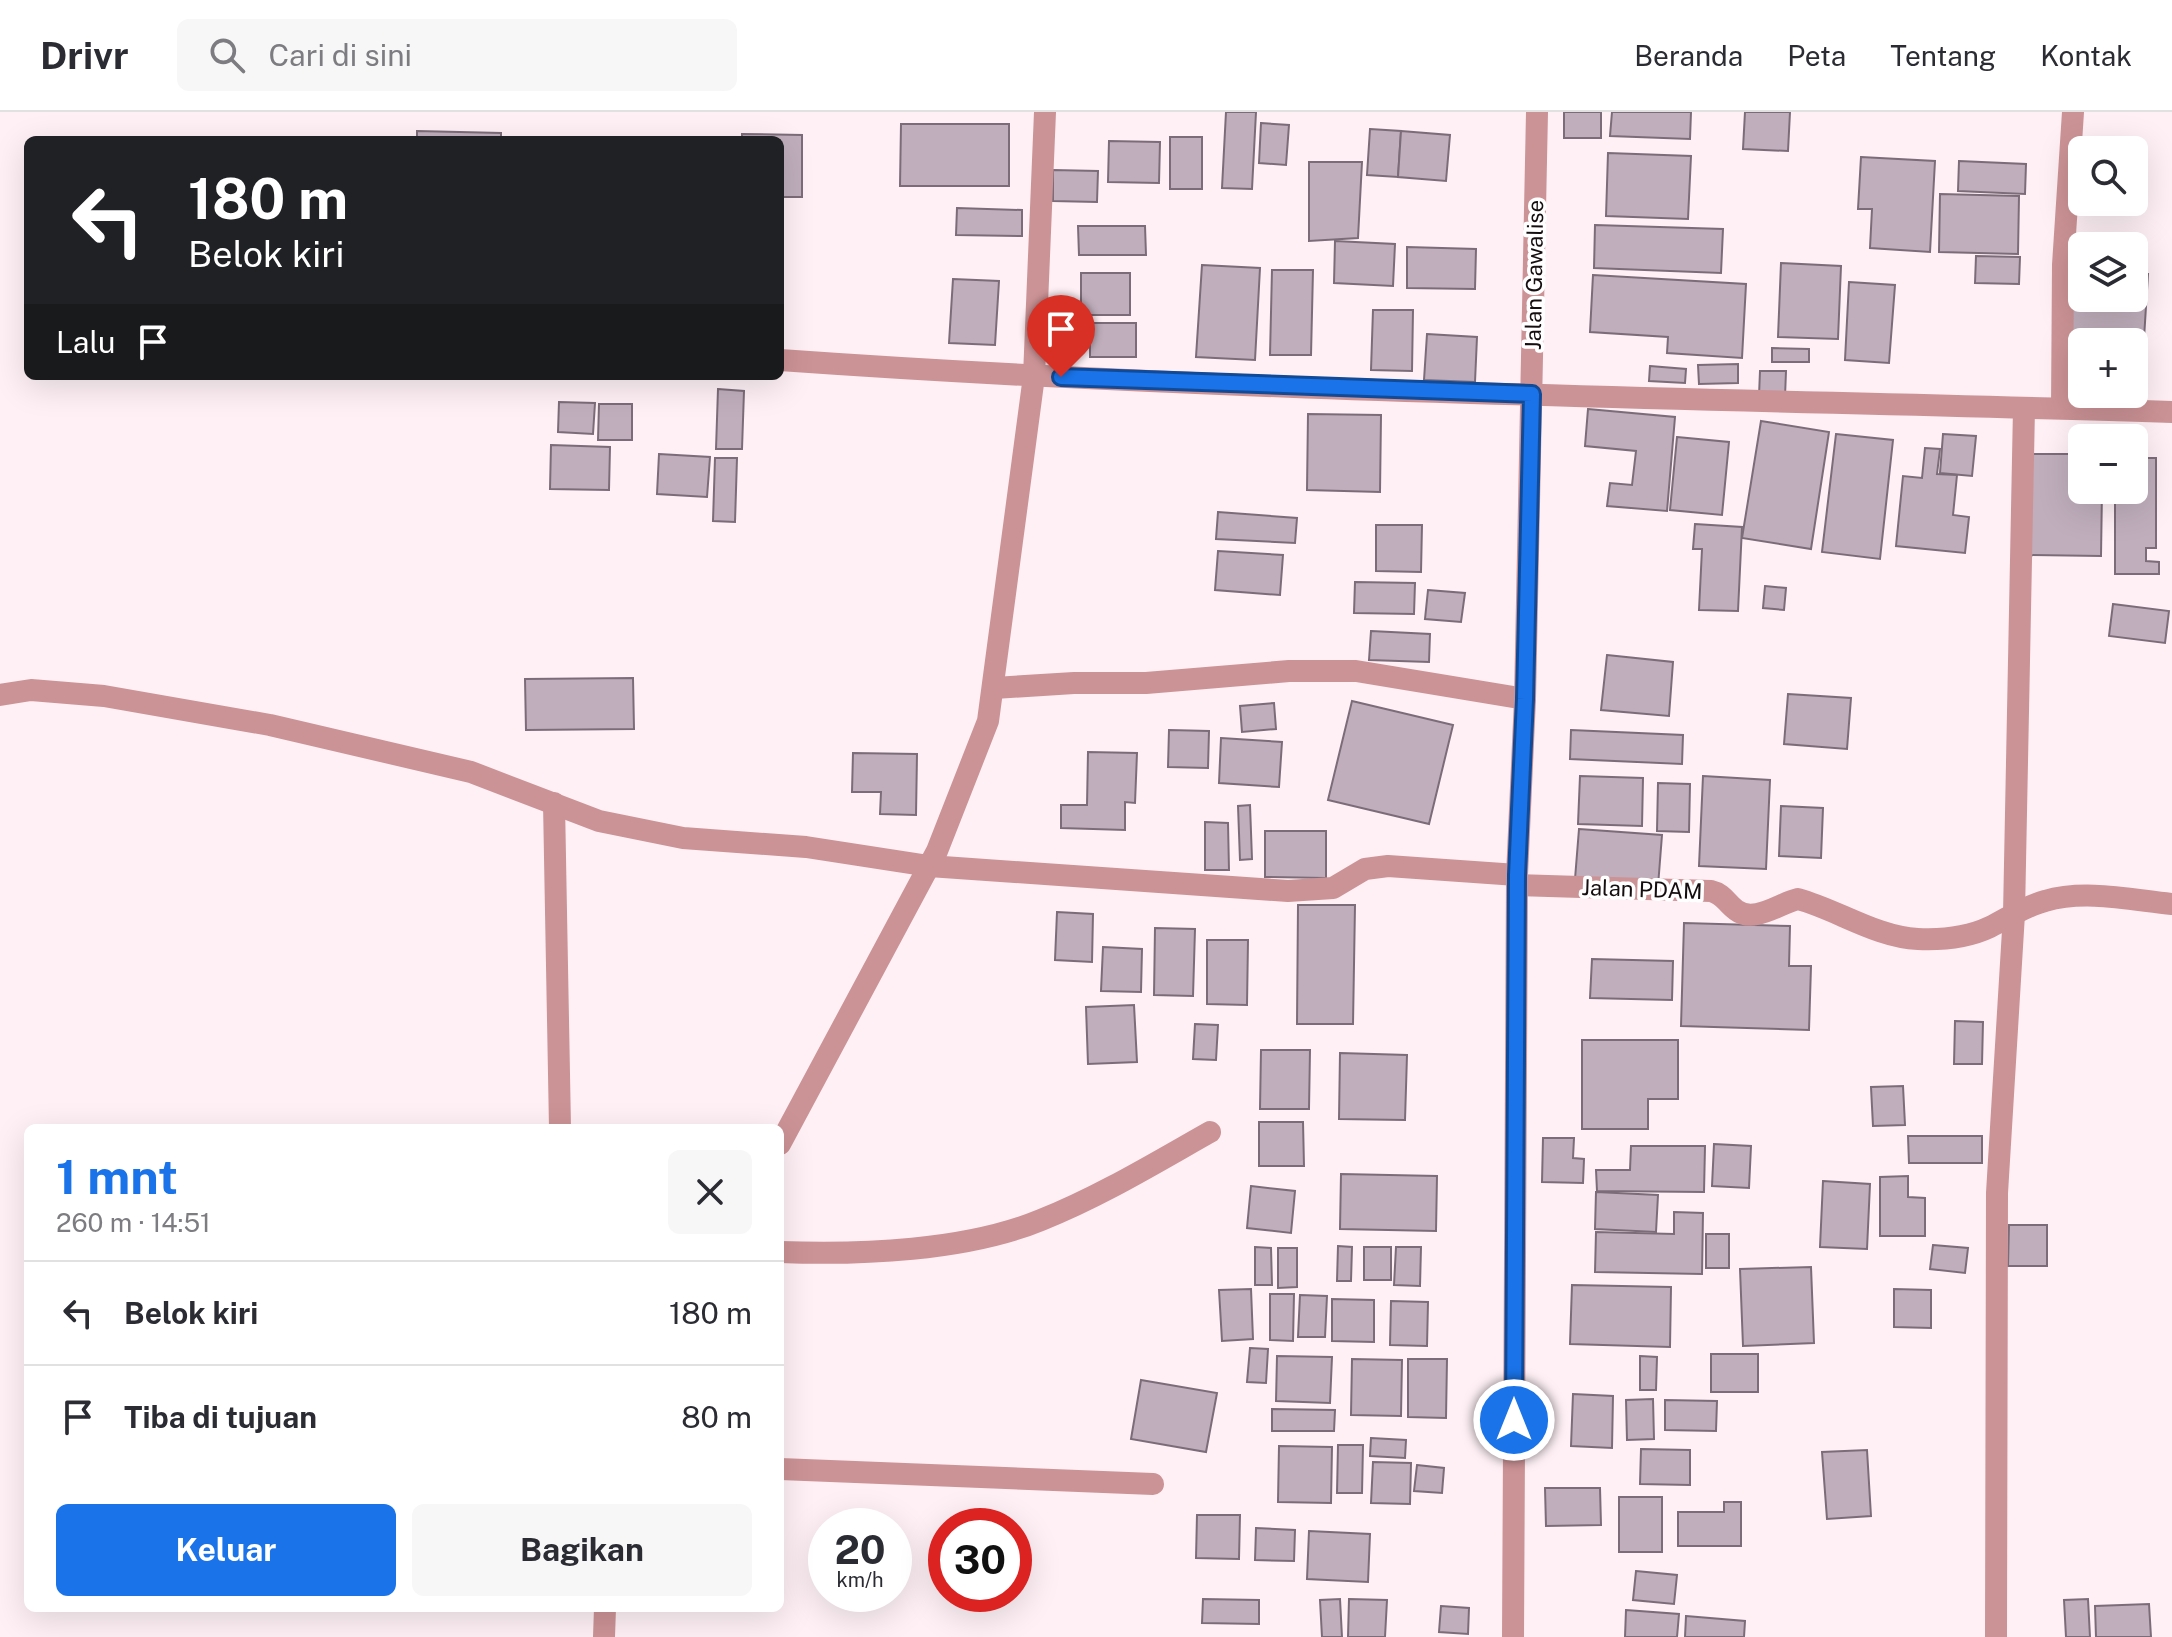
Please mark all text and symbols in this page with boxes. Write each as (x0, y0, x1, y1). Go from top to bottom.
search box (177, 19, 737, 91)
text: Drivr (40, 33, 129, 78)
icon: search (205, 33, 249, 77)
text: Cari di sini (269, 37, 412, 73)
text: Beranda (1634, 39, 1743, 72)
text: Peta (1787, 39, 1846, 72)
text: Tentang (1890, 39, 1996, 72)
text: Kontak (2040, 39, 2132, 72)
map controls (2068, 136, 2148, 504)
button: search (2068, 136, 2148, 216)
text: 180 m (188, 166, 348, 232)
icon: left (56, 168, 160, 272)
street label: Jalan Gawalise (1520, 200, 1548, 350)
button: layers (2068, 232, 2148, 312)
text: Belok kiri (188, 233, 344, 275)
pin (1027, 295, 1095, 377)
icon: arrive (1039, 307, 1083, 351)
icon: arrive (131, 320, 175, 364)
text: Lalu (56, 324, 115, 360)
button: + (2068, 328, 2148, 408)
button: − (2068, 424, 2148, 504)
street label: Jalan PDAM (1581, 874, 1703, 904)
text: 1 mnt (56, 1148, 178, 1205)
button: close (668, 1150, 752, 1234)
text: 260 m · 14:51 (56, 1207, 211, 1238)
icon: left (56, 1291, 100, 1335)
text: Belok kiri (124, 1295, 258, 1331)
text: 180 m (669, 1295, 752, 1331)
position arrow (1472, 1378, 1556, 1462)
icon: arrive (56, 1395, 100, 1439)
text: Tiba di tujuan (124, 1399, 317, 1435)
text: 80 m (681, 1399, 752, 1435)
button: Keluar (56, 1504, 396, 1596)
button: Bagikan (412, 1504, 752, 1596)
speed limit sign: 30 (928, 1508, 1032, 1612)
text: 20 (834, 1526, 886, 1573)
text: km/h (836, 1568, 884, 1592)

